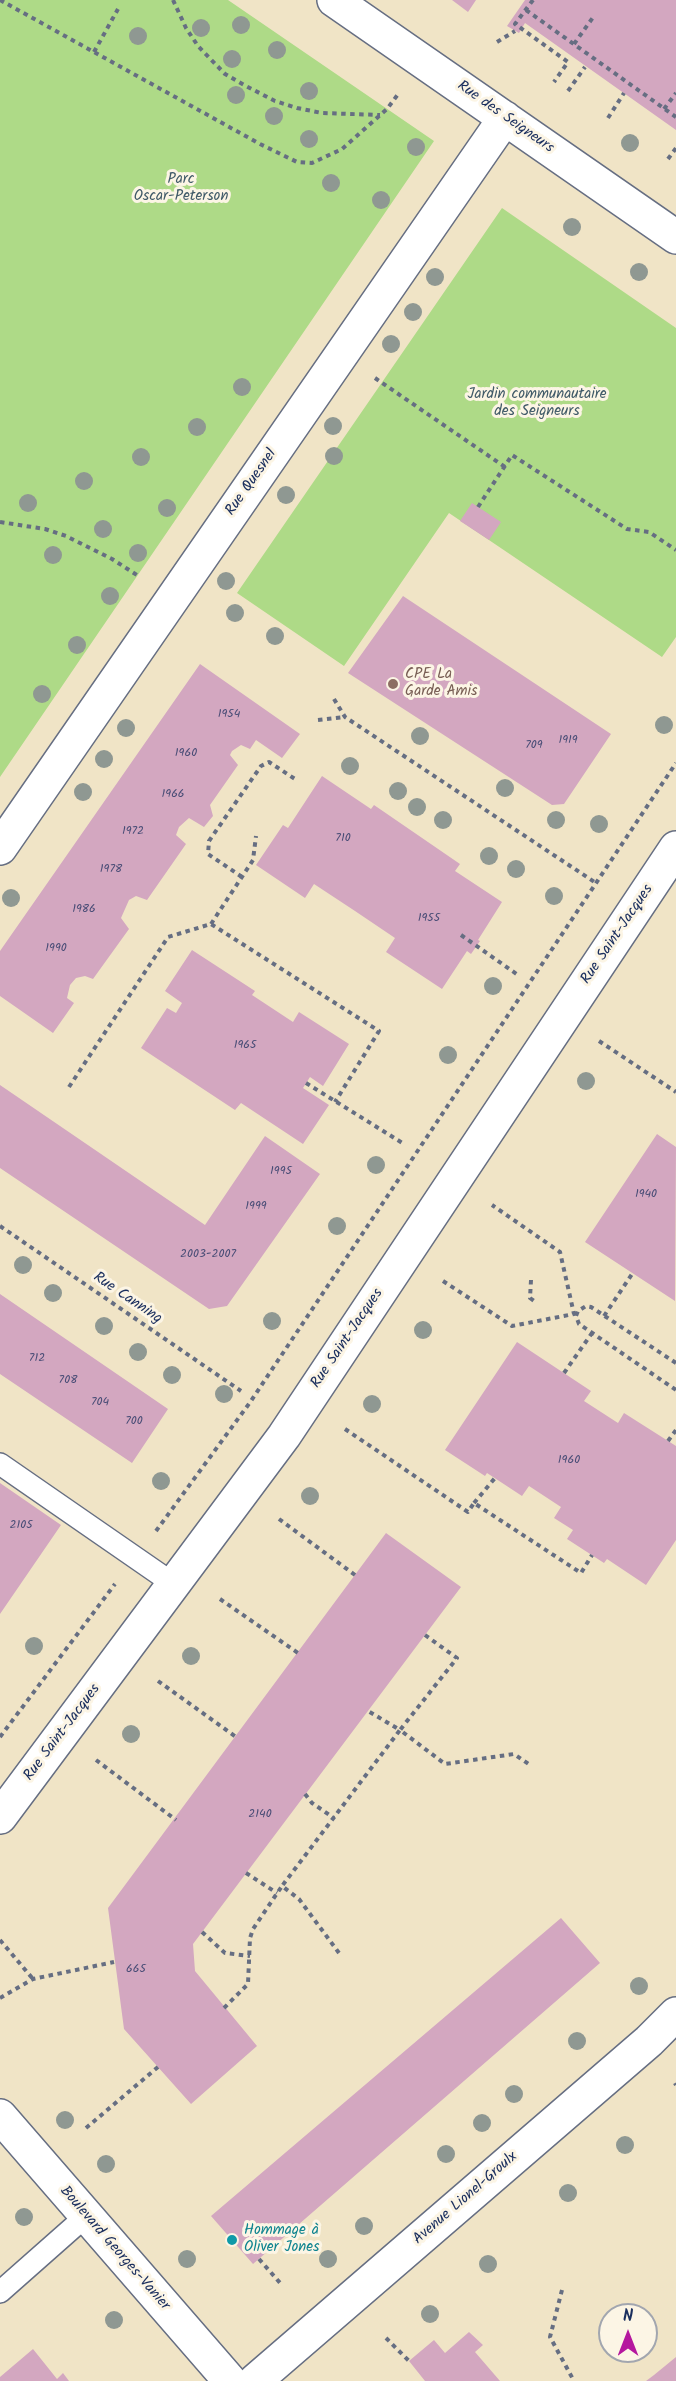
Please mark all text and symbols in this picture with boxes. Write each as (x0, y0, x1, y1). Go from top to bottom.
street label: Rue des Seigneurs (453, 78, 557, 158)
park label: Parc Oscar-Peterson (134, 171, 228, 206)
park label: Jardin communautaire des Seigneurs (467, 386, 607, 421)
street label: Rue Quesnel (223, 446, 281, 520)
place label: CPE La Garde Amis (405, 666, 477, 701)
marker: CPE La Garde Amis (386, 677, 400, 691)
house number: 1954 (218, 708, 240, 722)
house number: 1919 (558, 734, 578, 748)
house number: 709 (525, 739, 543, 753)
house number: 1960 (175, 747, 197, 761)
house number: 1966 (162, 788, 184, 802)
house number: 1972 (122, 825, 144, 839)
house number: 710 (335, 832, 351, 846)
house number: 1978 (100, 863, 122, 877)
street label: Rue Saint-Jacques (578, 882, 658, 988)
house number: 1986 (72, 903, 96, 917)
house number: 1955 (418, 912, 440, 926)
house number: 1990 (45, 942, 67, 956)
house number: 1965 (234, 1039, 256, 1053)
house number: 1995 (270, 1165, 292, 1179)
house number: 1940 (635, 1188, 657, 1202)
house number: 1999 (245, 1200, 267, 1214)
house number: 2003-2007 (180, 1248, 236, 1262)
street label: Rue Canning (89, 1269, 165, 1329)
street label: Rue Saint-Jacques (308, 1286, 388, 1392)
house number: 712 (29, 1352, 45, 1366)
house number: 708 (59, 1374, 77, 1388)
house number: 704 (91, 1396, 109, 1410)
house number: 700 (125, 1415, 143, 1429)
house number: 1960 (558, 1454, 580, 1468)
house number: 2105 (9, 1519, 33, 1533)
street label: Rue Saint-Jacques (21, 1681, 105, 1785)
house number: 2140 (248, 1808, 272, 1822)
house number: 665 (126, 1963, 146, 1977)
street label: Avenue Lionel-Groulx (410, 2149, 522, 2249)
street label: Boulevard Georges-Vanier (55, 2183, 173, 2315)
place label: Hommage à Oliver Jones (244, 2222, 319, 2257)
marker: Hommage à Oliver Jones (225, 2233, 239, 2247)
north arrow (598, 2303, 658, 2363)
text: N (623, 2304, 633, 2329)

